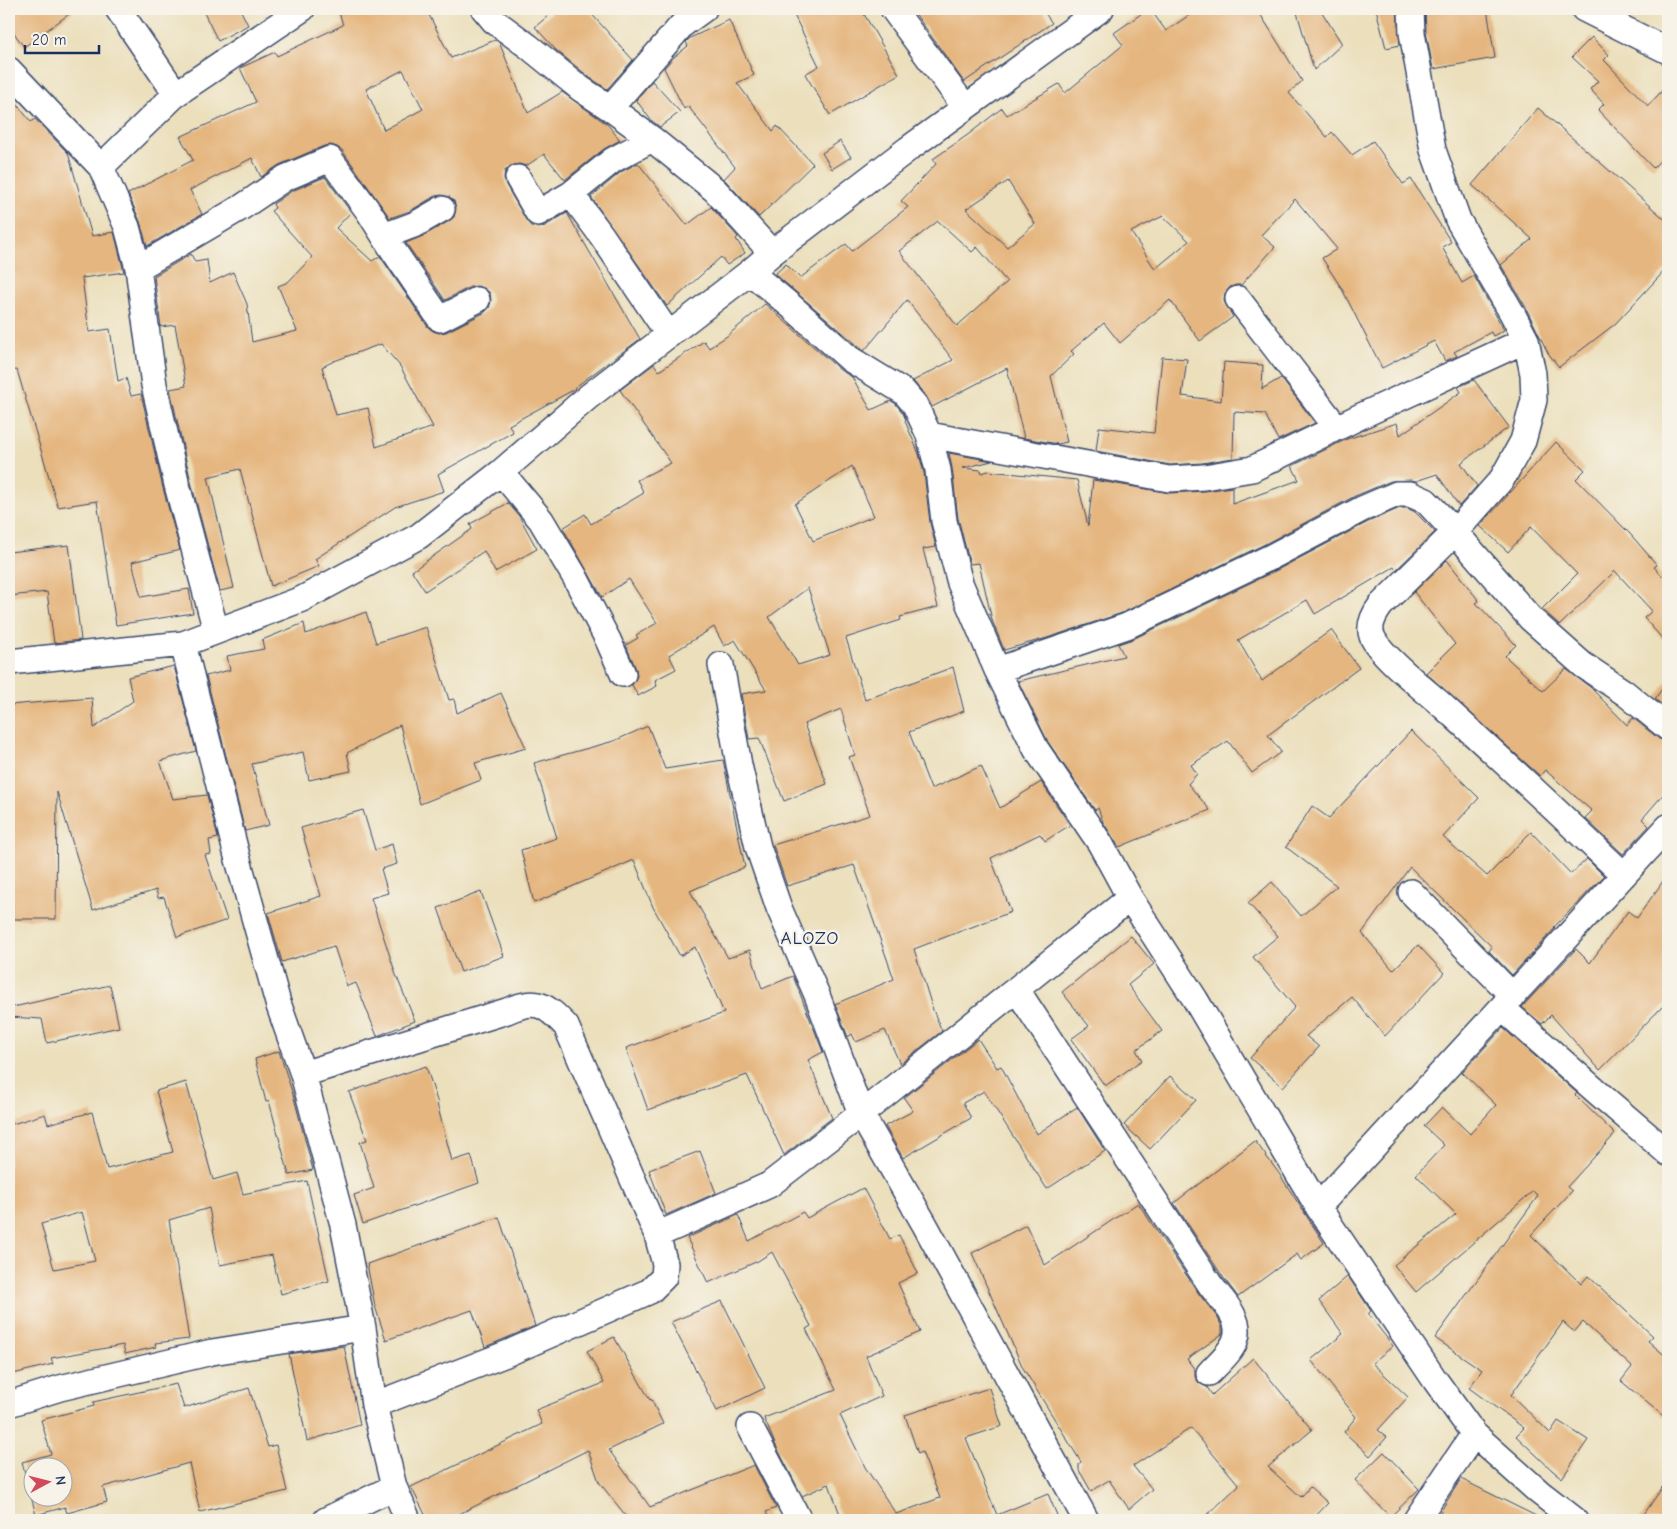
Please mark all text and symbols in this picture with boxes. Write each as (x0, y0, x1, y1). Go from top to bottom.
scale bar (25, 22, 99, 54)
text: 20 m (32, 31, 66, 49)
district label: ALOZO (780, 927, 840, 949)
north arrow (22, 1456, 72, 1506)
text: N (51, 1475, 69, 1486)

